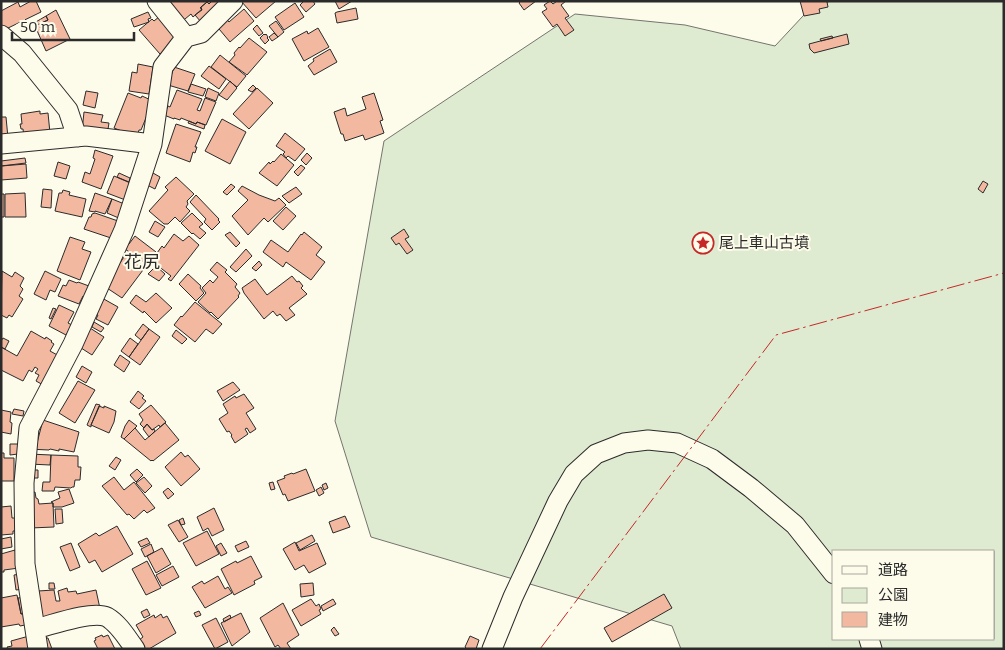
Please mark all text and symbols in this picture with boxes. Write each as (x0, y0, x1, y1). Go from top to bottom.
scale bar (12, 10, 135, 42)
text: 50 m (20, 18, 56, 36)
place icon: 尾上車山古墳 (691, 231, 715, 255)
place label: 尾上車山古墳 (719, 234, 809, 252)
district label: 花尻 (124, 251, 160, 273)
legend (832, 550, 995, 640)
text: 道路 (878, 561, 908, 579)
text: 公園 (878, 586, 908, 604)
text: 建物 (878, 611, 908, 629)

